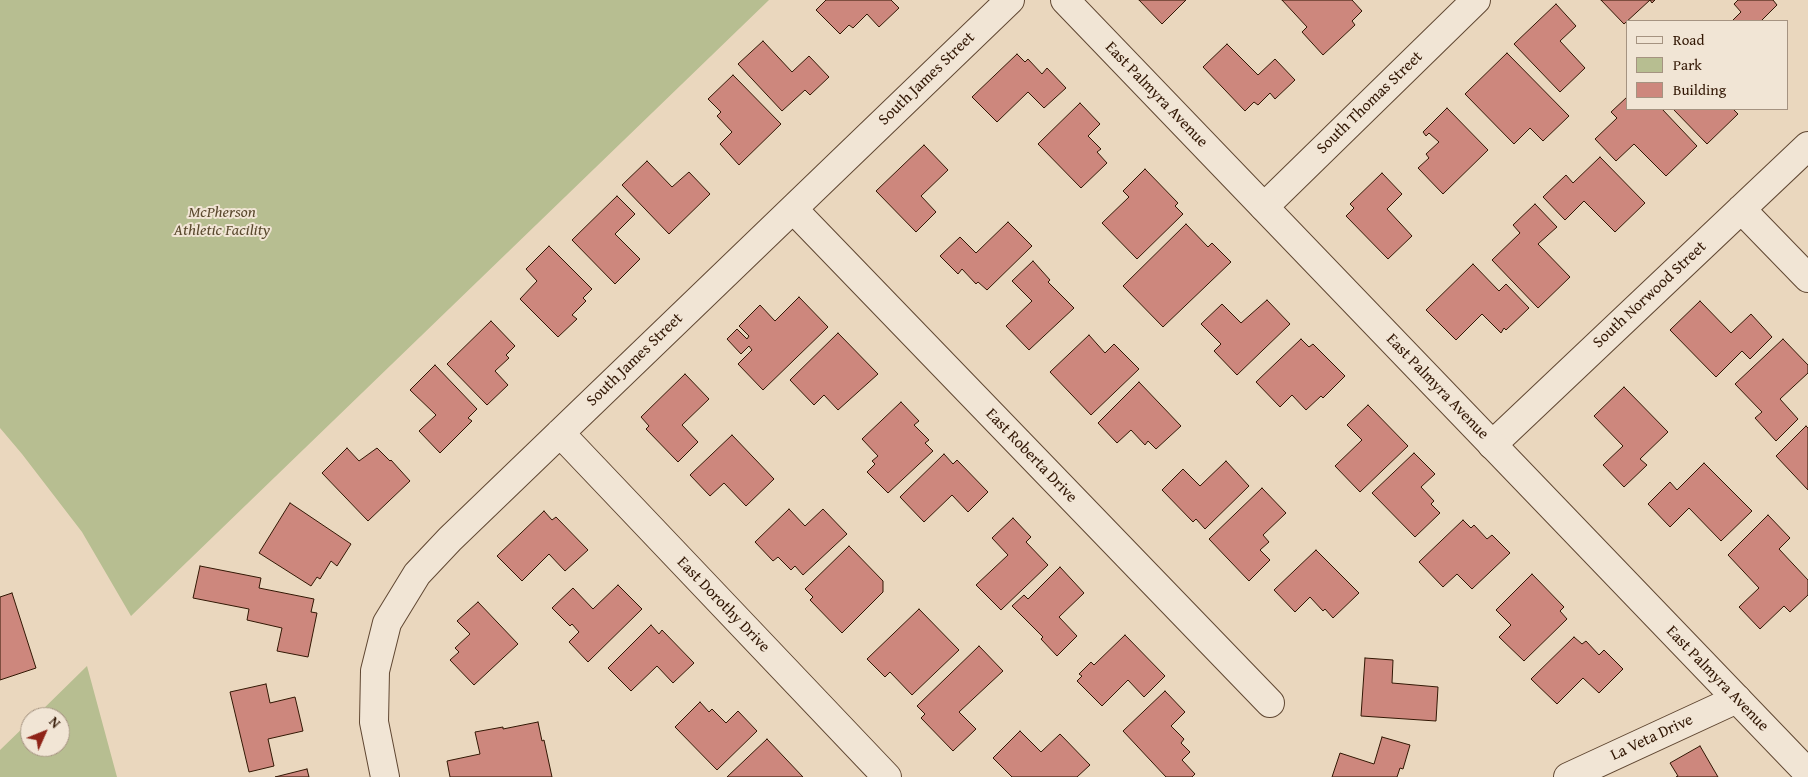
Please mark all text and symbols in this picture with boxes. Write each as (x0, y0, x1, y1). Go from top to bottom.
legend (1626, 20, 1788, 110)
street label: South James Street (875, 28, 979, 130)
text: Road (1673, 29, 1704, 50)
street label: East Palmyra Avenue (1101, 38, 1211, 152)
street label: South Thomas Street (1313, 48, 1427, 158)
text: Park (1673, 54, 1702, 75)
text: Building (1673, 79, 1726, 100)
park label: McPherson Athletic Facility (174, 203, 270, 241)
street label: South Norwood Street (1589, 238, 1711, 352)
street label: South James Street (583, 309, 687, 411)
street label: East Palmyra Avenue (1382, 330, 1492, 444)
street label: East Roberta Drive (981, 405, 1081, 507)
street label: East Dorothy Drive (672, 553, 774, 657)
street label: East Palmyra Avenue (1662, 622, 1772, 736)
north arrow (20, 707, 70, 757)
street label: La Veta Drive (1608, 711, 1696, 765)
text: N (45, 712, 66, 733)

